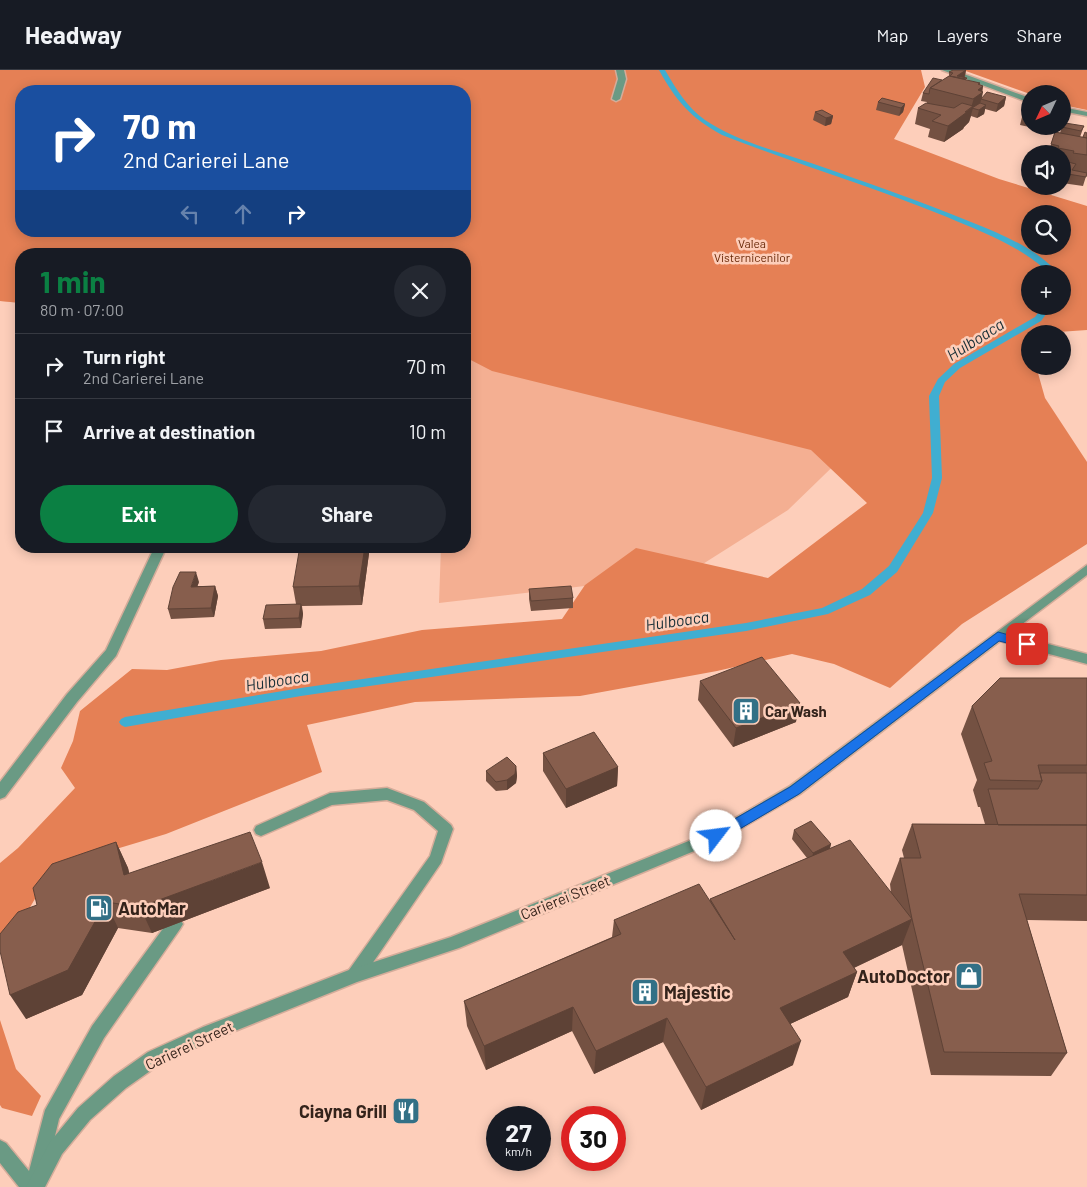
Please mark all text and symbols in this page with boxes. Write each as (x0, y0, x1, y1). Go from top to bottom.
text: Headway (25, 20, 122, 49)
text: Map (876, 24, 908, 46)
text: Layers (936, 24, 989, 46)
text: Share (1017, 24, 1062, 46)
north arrow (1021, 85, 1071, 135)
map controls (1021, 85, 1071, 375)
text: 70 m (123, 104, 197, 146)
icon: right (40, 105, 105, 170)
button: sound (1021, 145, 1071, 195)
text: 2nd Carierei Lane (123, 146, 290, 172)
icon: left (176, 200, 204, 228)
icon: ahead (229, 200, 257, 228)
icon: right (282, 200, 310, 228)
button: search (1021, 205, 1071, 255)
park label: Valea Visternicenilor (714, 236, 791, 264)
text: 1 min (40, 263, 106, 299)
button: close (394, 265, 446, 317)
button: + (1021, 265, 1071, 315)
text: 80 m · 07:00 (40, 300, 124, 319)
water label: Hulboaca (943, 314, 1007, 364)
button: − (1021, 325, 1071, 375)
text: Turn right (83, 345, 165, 368)
icon: right (40, 352, 68, 380)
text: 70 m (407, 355, 446, 378)
text: 2nd Carierei Lane (83, 368, 204, 387)
icon: arrive (40, 417, 68, 445)
text: Arrive at destination (83, 420, 255, 443)
text: 10 m (409, 420, 446, 443)
button: Exit (40, 485, 238, 543)
button: Share (248, 485, 446, 543)
water label: Hulboaca (644, 606, 710, 634)
pin (1006, 623, 1048, 665)
icon: arrive (1013, 630, 1041, 658)
water label: Hulboaca (244, 666, 310, 694)
building icon: Car Wash (731, 696, 761, 726)
place label: Car Wash (765, 702, 827, 720)
position arrow (689, 809, 741, 861)
street label: Carierei Street (518, 871, 612, 923)
fuel station icon: AutoMar (84, 893, 114, 923)
place label: AutoMar (118, 897, 186, 919)
shop icon: AutoDoctor (954, 961, 984, 991)
place label: AutoDoctor (857, 965, 950, 987)
building icon: Majestic (630, 977, 660, 1007)
place label: Majestic (664, 981, 731, 1003)
street label: Carierei Street (142, 1017, 236, 1073)
restaurant icon: Ciayna Grill (391, 1096, 421, 1126)
place label: Ciayna Grill (299, 1100, 387, 1122)
speed limit sign: 30 (561, 1106, 626, 1171)
text: 27 (505, 1117, 532, 1147)
text: km/h (505, 1144, 532, 1158)

